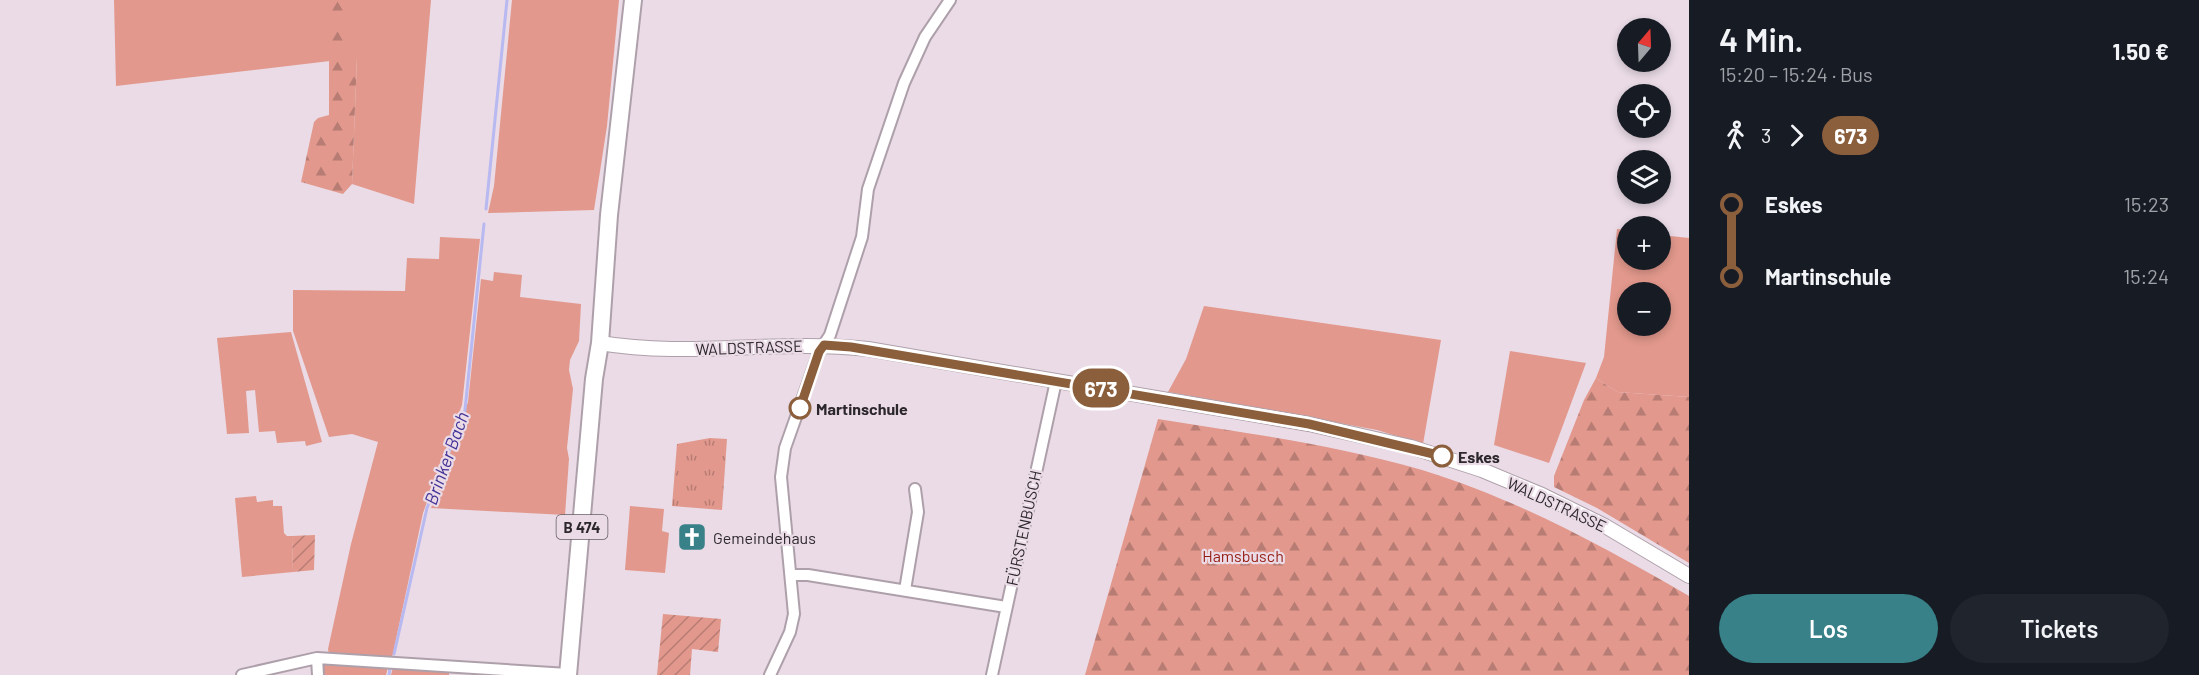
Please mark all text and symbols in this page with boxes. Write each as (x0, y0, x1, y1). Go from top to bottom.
north arrow (1617, 18, 1671, 72)
map controls (1617, 18, 1671, 336)
text: 4 Min. (1719, 19, 1803, 59)
text: 1.50 € (2113, 38, 2169, 64)
text: 15:20 – 15:24 · Bus (1719, 62, 1873, 86)
button: locate (1617, 84, 1671, 138)
icon: walk (1719, 119, 1752, 152)
icon: forward (1780, 119, 1813, 152)
text: 3 (1761, 123, 1771, 147)
text: 673 (1834, 123, 1867, 148)
button: layers (1617, 150, 1671, 204)
text: Eskes (1765, 191, 1823, 217)
text: 15:23 (2124, 192, 2169, 216)
button: + (1617, 216, 1671, 270)
text: Martinschule (1765, 263, 1891, 289)
text: 15:24 (2123, 264, 2169, 288)
button: − (1617, 282, 1671, 336)
street label: WALDSTRASSE (695, 336, 803, 358)
line badge: 673 (1066, 368, 1136, 408)
text: 673 (1084, 376, 1118, 401)
marker: Martinschule (789, 397, 811, 419)
place label: Martinschule (816, 399, 908, 418)
water label: Brinker Bach (419, 408, 473, 508)
marker: Eskes (1431, 445, 1453, 467)
place label: Eskes (1458, 447, 1500, 466)
street label: FÜRSTENBUSCH (1001, 469, 1045, 587)
street label: WALDSTRASSE (1504, 473, 1610, 535)
road number: B 474 (556, 515, 608, 539)
church icon: Gemeindehaus (676, 521, 708, 553)
place label: Gemeindehaus (713, 528, 816, 547)
park label: Hamsbusch (1202, 546, 1284, 565)
button: Los (1719, 594, 1938, 663)
button: Tickets (1950, 594, 2169, 663)

